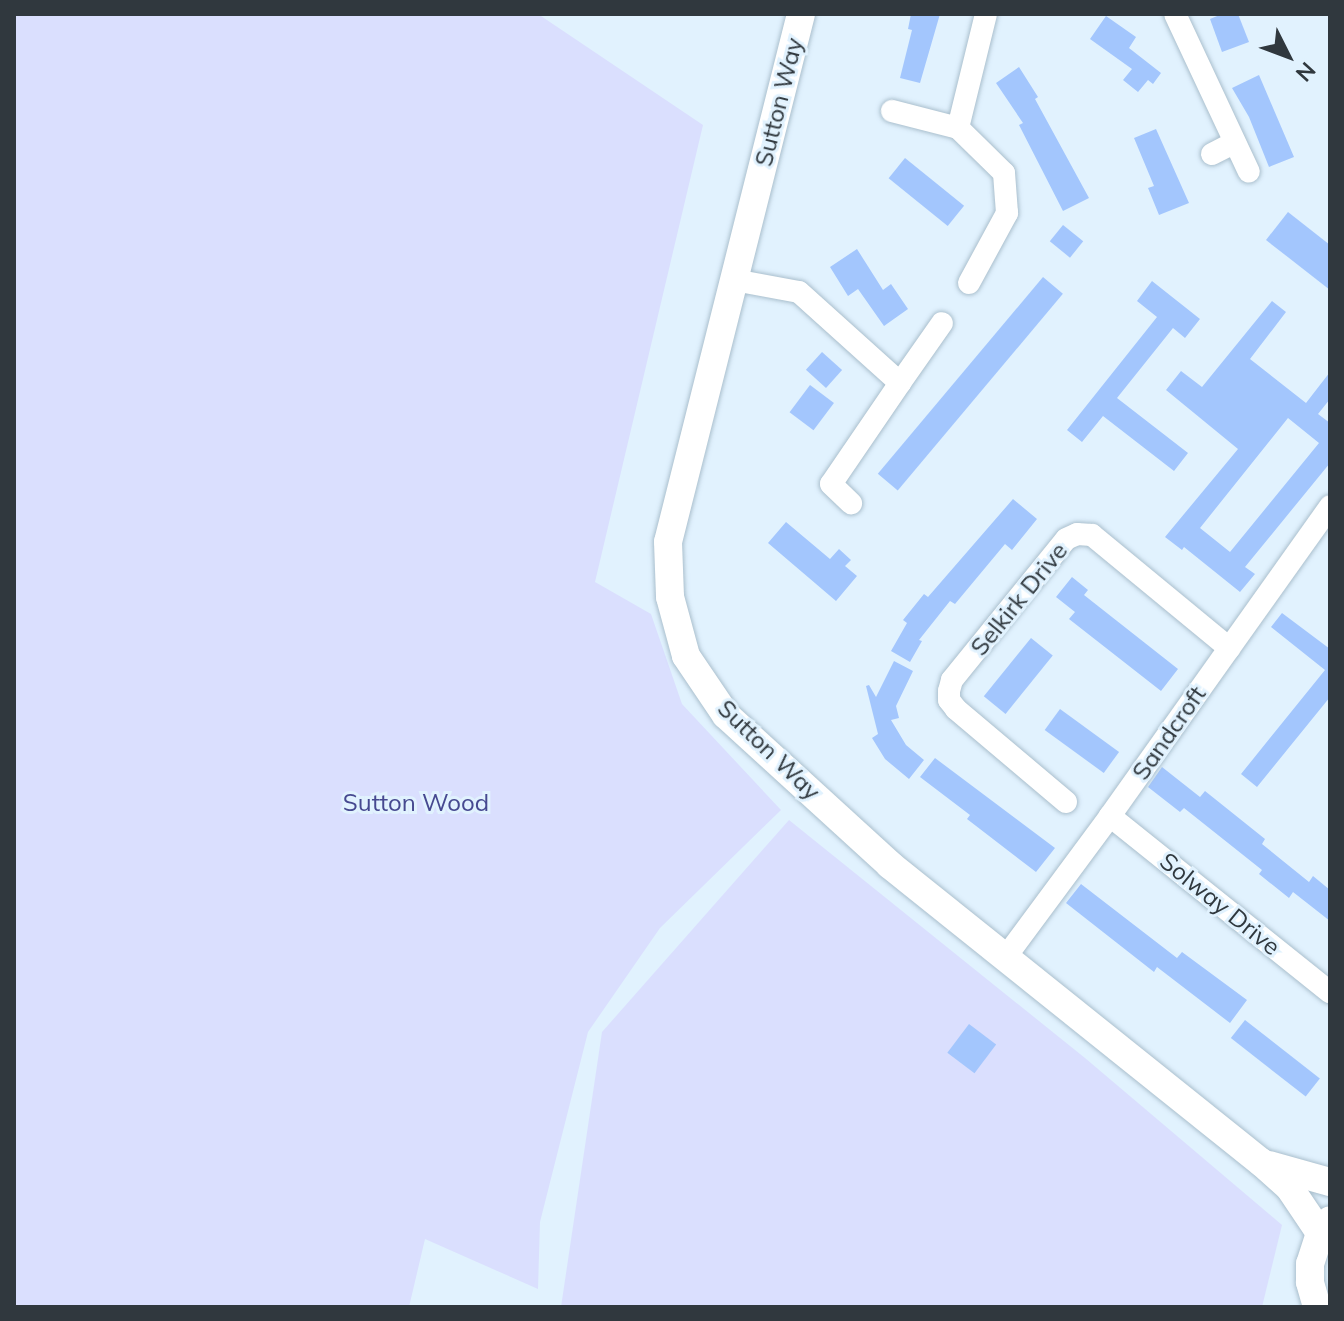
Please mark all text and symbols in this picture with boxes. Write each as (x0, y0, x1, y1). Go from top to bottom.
north arrow (1248, 16, 1328, 96)
street label: Sutton Way (749, 35, 809, 169)
text: N (1290, 57, 1322, 88)
street label: Selkirk Drive (965, 537, 1073, 661)
street label: Sandcroft (1126, 681, 1212, 785)
street label: Sutton Way (712, 694, 826, 806)
park label: Sutton Wood (343, 789, 489, 817)
street label: Solway Drive (1154, 847, 1286, 961)

